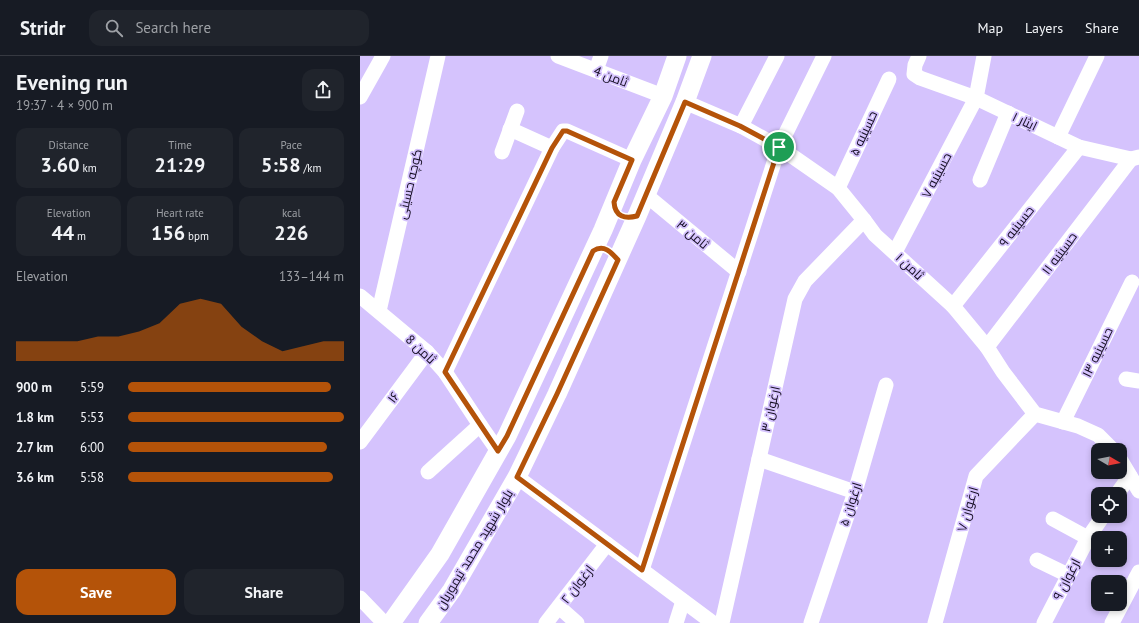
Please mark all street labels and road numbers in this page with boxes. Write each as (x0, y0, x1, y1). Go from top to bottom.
street label: ثامن 4 (591, 62, 631, 91)
street label: حسینیه ۵ (846, 108, 881, 159)
street label: ایثار ۱ (1010, 108, 1040, 135)
street label: کوچه حسینی (393, 147, 427, 221)
street label: حسینیه ۷ (917, 150, 955, 201)
street label: حسینیه ۹ (995, 202, 1038, 250)
street label: ثامن ۳ (673, 216, 713, 253)
street label: حسینیه ۱۱ (1038, 229, 1081, 278)
street label: ثامن ۱ (892, 249, 928, 284)
street label: حسینیه ۱۳ (1078, 324, 1117, 380)
street label: ثامن 8 (402, 331, 440, 368)
street label: ارغوان ۳ (757, 385, 784, 434)
street label: ۱۶ (384, 388, 403, 407)
street label: ارغوان ۵ (835, 480, 865, 528)
street label: ارغوان ۷ (953, 485, 982, 534)
street label: بلوار شهید محمد تیموریان (432, 486, 517, 612)
street label: ارغوان ۹ (1049, 556, 1084, 603)
street label: ارغوان ۲ (557, 561, 598, 607)

